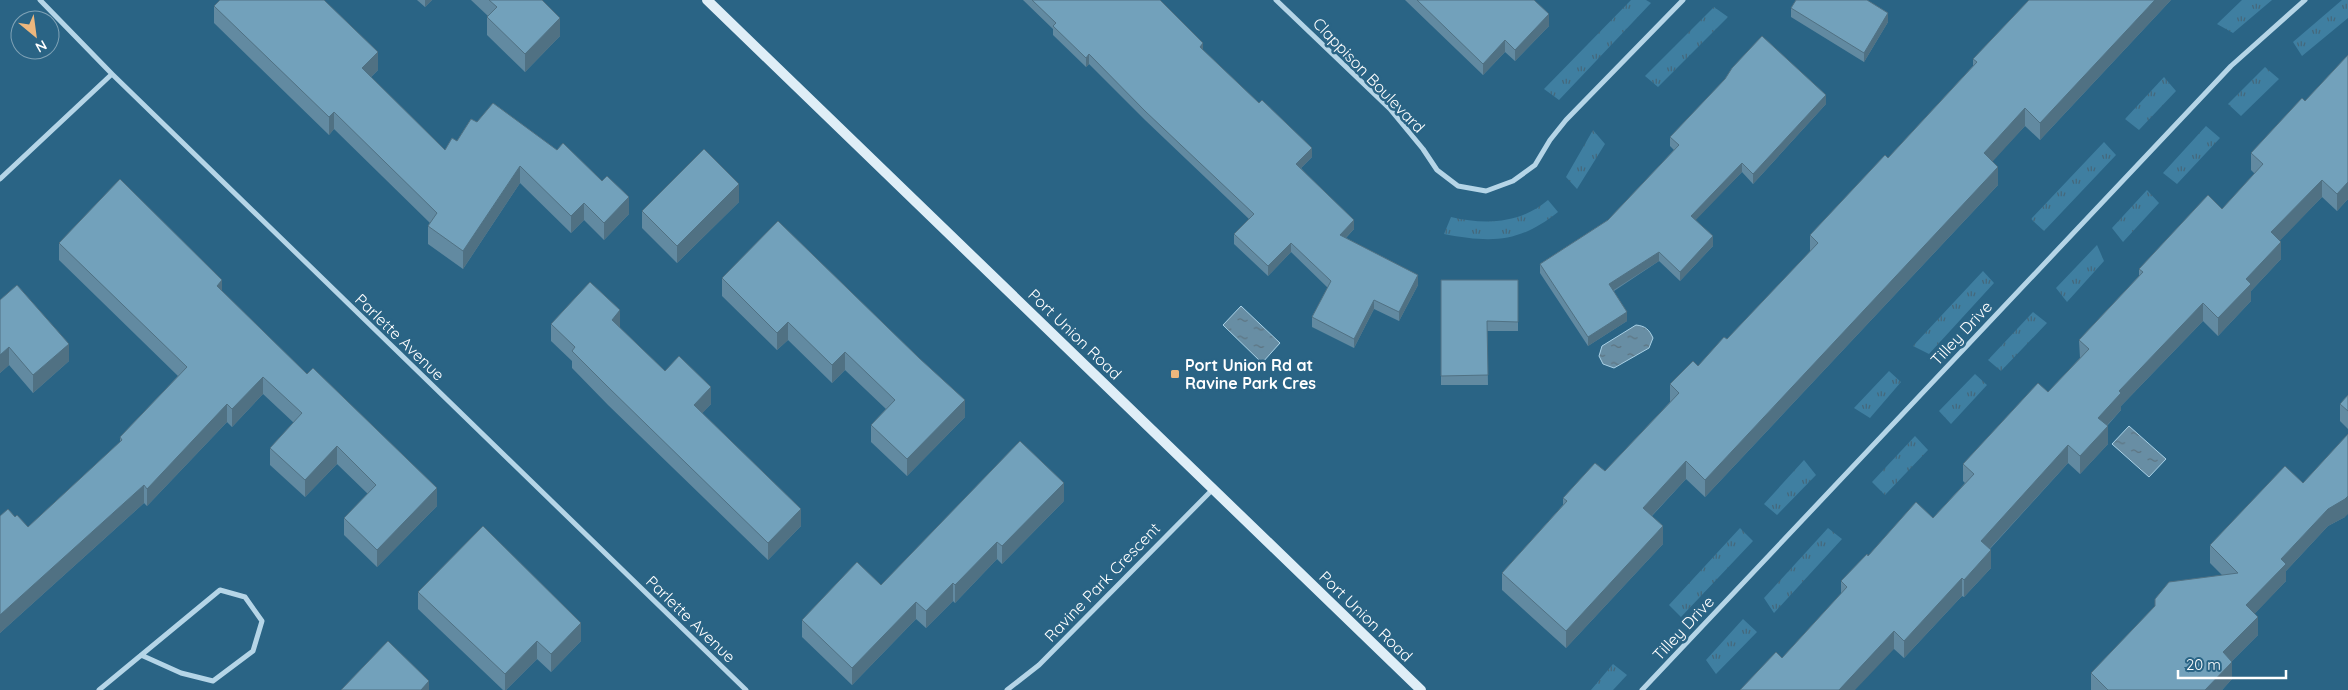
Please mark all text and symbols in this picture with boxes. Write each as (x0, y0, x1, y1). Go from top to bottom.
north arrow (10, 10, 60, 60)
street label: Clappison Boulevard (1309, 13, 1429, 137)
text: N (32, 36, 50, 57)
street label: Port Union Road (1024, 284, 1126, 384)
street label: Parlette Avenue (351, 289, 449, 385)
street label: Tilley Drive (1926, 296, 1996, 370)
place label: Port Union Rd at Ravine Park Cres (1185, 355, 1316, 393)
marker: Port Union Rd at Ravine Park Cres (1169, 368, 1181, 380)
street label: Ravine Park Crescent (1040, 518, 1164, 646)
street label: Port Union Road (1315, 566, 1417, 666)
street label: Parlette Avenue (642, 571, 740, 667)
street label: Tilley Drive (1648, 591, 1718, 665)
scale bar (2178, 648, 2286, 680)
text: 20 m (2186, 655, 2221, 674)

